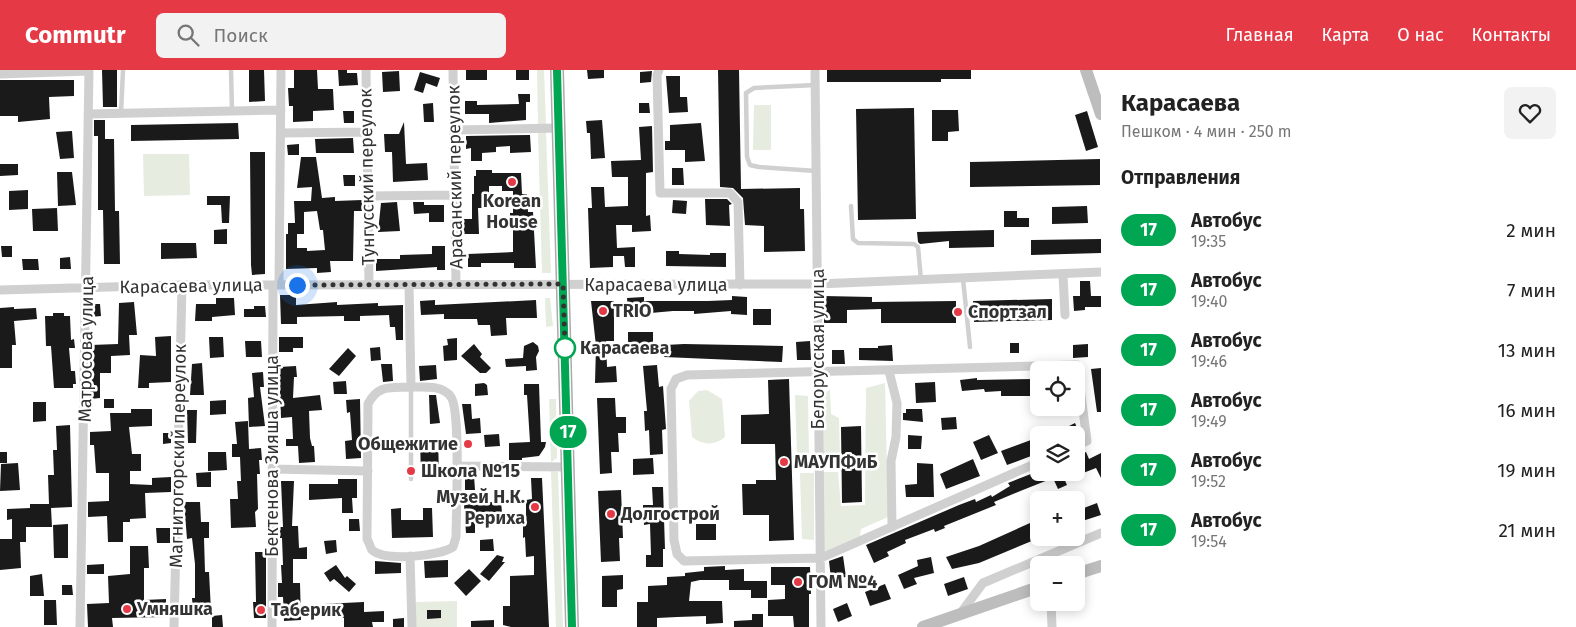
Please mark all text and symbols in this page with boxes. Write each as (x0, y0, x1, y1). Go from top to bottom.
search box (156, 13, 506, 58)
text: Commutr (25, 21, 126, 49)
icon: search (174, 21, 202, 49)
text: Поиск (214, 24, 268, 47)
text: Главная (1226, 24, 1294, 46)
text: Карта (1322, 24, 1369, 46)
text: О нас (1397, 24, 1444, 46)
text: Контакты (1472, 24, 1551, 46)
street label: Арасанский переулок (442, 84, 468, 269)
button: heart (1504, 87, 1556, 139)
street label: Тунгусский переулок (354, 88, 380, 266)
text: Карасаева (1121, 89, 1240, 117)
text: Пешком · 4 мин · 250 m (1121, 122, 1292, 141)
text: Отправления (1121, 166, 1240, 189)
marker: Korean House (506, 176, 518, 188)
place label: Korean House (483, 190, 541, 233)
text: Автобус (1191, 209, 1262, 232)
text: 17 (1140, 219, 1157, 241)
text: 2 мин (1506, 219, 1556, 242)
text: 19:35 (1191, 232, 1226, 251)
street label: Белорусская улица (807, 269, 829, 429)
text: Автобус (1191, 269, 1262, 292)
your location (285, 273, 310, 298)
street label: Карасаева улица (119, 274, 263, 298)
street label: Карасаева улица (584, 274, 728, 296)
street label: Матросова улица (74, 276, 98, 422)
text: 17 (1140, 279, 1157, 301)
text: 7 мин (1507, 279, 1556, 302)
text: 19:40 (1191, 292, 1228, 311)
place label: TRIO (613, 300, 652, 322)
place label: Спортзал (968, 301, 1047, 323)
marker: TRIO (597, 305, 609, 317)
marker: Спортзал (952, 306, 964, 318)
text: Автобус (1191, 329, 1262, 352)
marker: Карасаева (554, 337, 576, 359)
place label: Карасаева (580, 337, 669, 359)
text: 17 (1140, 339, 1157, 361)
text: 13 мин (1498, 339, 1556, 362)
street label: Магнитогорский переулок (165, 343, 191, 568)
text: 19:46 (1191, 352, 1227, 371)
street label: Бектенова Зияша улица (261, 355, 283, 557)
map controls (1030, 361, 1085, 611)
button: locate (1030, 361, 1085, 416)
text: Автобус (1191, 389, 1262, 412)
text: 17 (1140, 399, 1157, 421)
text: 16 мин (1497, 399, 1556, 422)
text: 19:49 (1191, 412, 1227, 431)
line badge: 17 (546, 416, 590, 448)
text: 17 (560, 421, 576, 443)
button: layers (1030, 426, 1085, 481)
place label: Общежитие (358, 433, 458, 455)
marker: Общежитие (462, 438, 474, 450)
text: Автобус (1191, 449, 1262, 472)
place label: МАУПФиБ (794, 451, 878, 473)
marker: МАУПФиБ (778, 456, 790, 468)
text: 17 (1140, 459, 1157, 481)
text: 19 мин (1497, 459, 1556, 482)
place label: Школа №15 (421, 460, 520, 482)
marker: Школа №15 (405, 465, 417, 477)
text: 19:52 (1191, 472, 1226, 491)
place label: Музей Н.К. Рериха (436, 486, 525, 529)
button: + (1030, 491, 1085, 546)
marker: Музей Н.К. Рериха (529, 501, 541, 513)
place label: Долгострой (620, 503, 720, 525)
marker: Долгострой (605, 508, 617, 520)
text: Автобус (1191, 509, 1262, 532)
text: 17 (1140, 519, 1157, 541)
text: 21 мин (1498, 519, 1556, 542)
text: 19:54 (1191, 532, 1227, 551)
button: − (1030, 556, 1085, 611)
place label: ГОМ №4 (808, 571, 877, 593)
marker: ГОМ №4 (792, 576, 804, 588)
place label: Умняшка (136, 598, 213, 620)
place label: Таберик (271, 599, 341, 621)
marker: Умняшка (121, 603, 133, 615)
marker: Таберик (255, 604, 267, 616)

